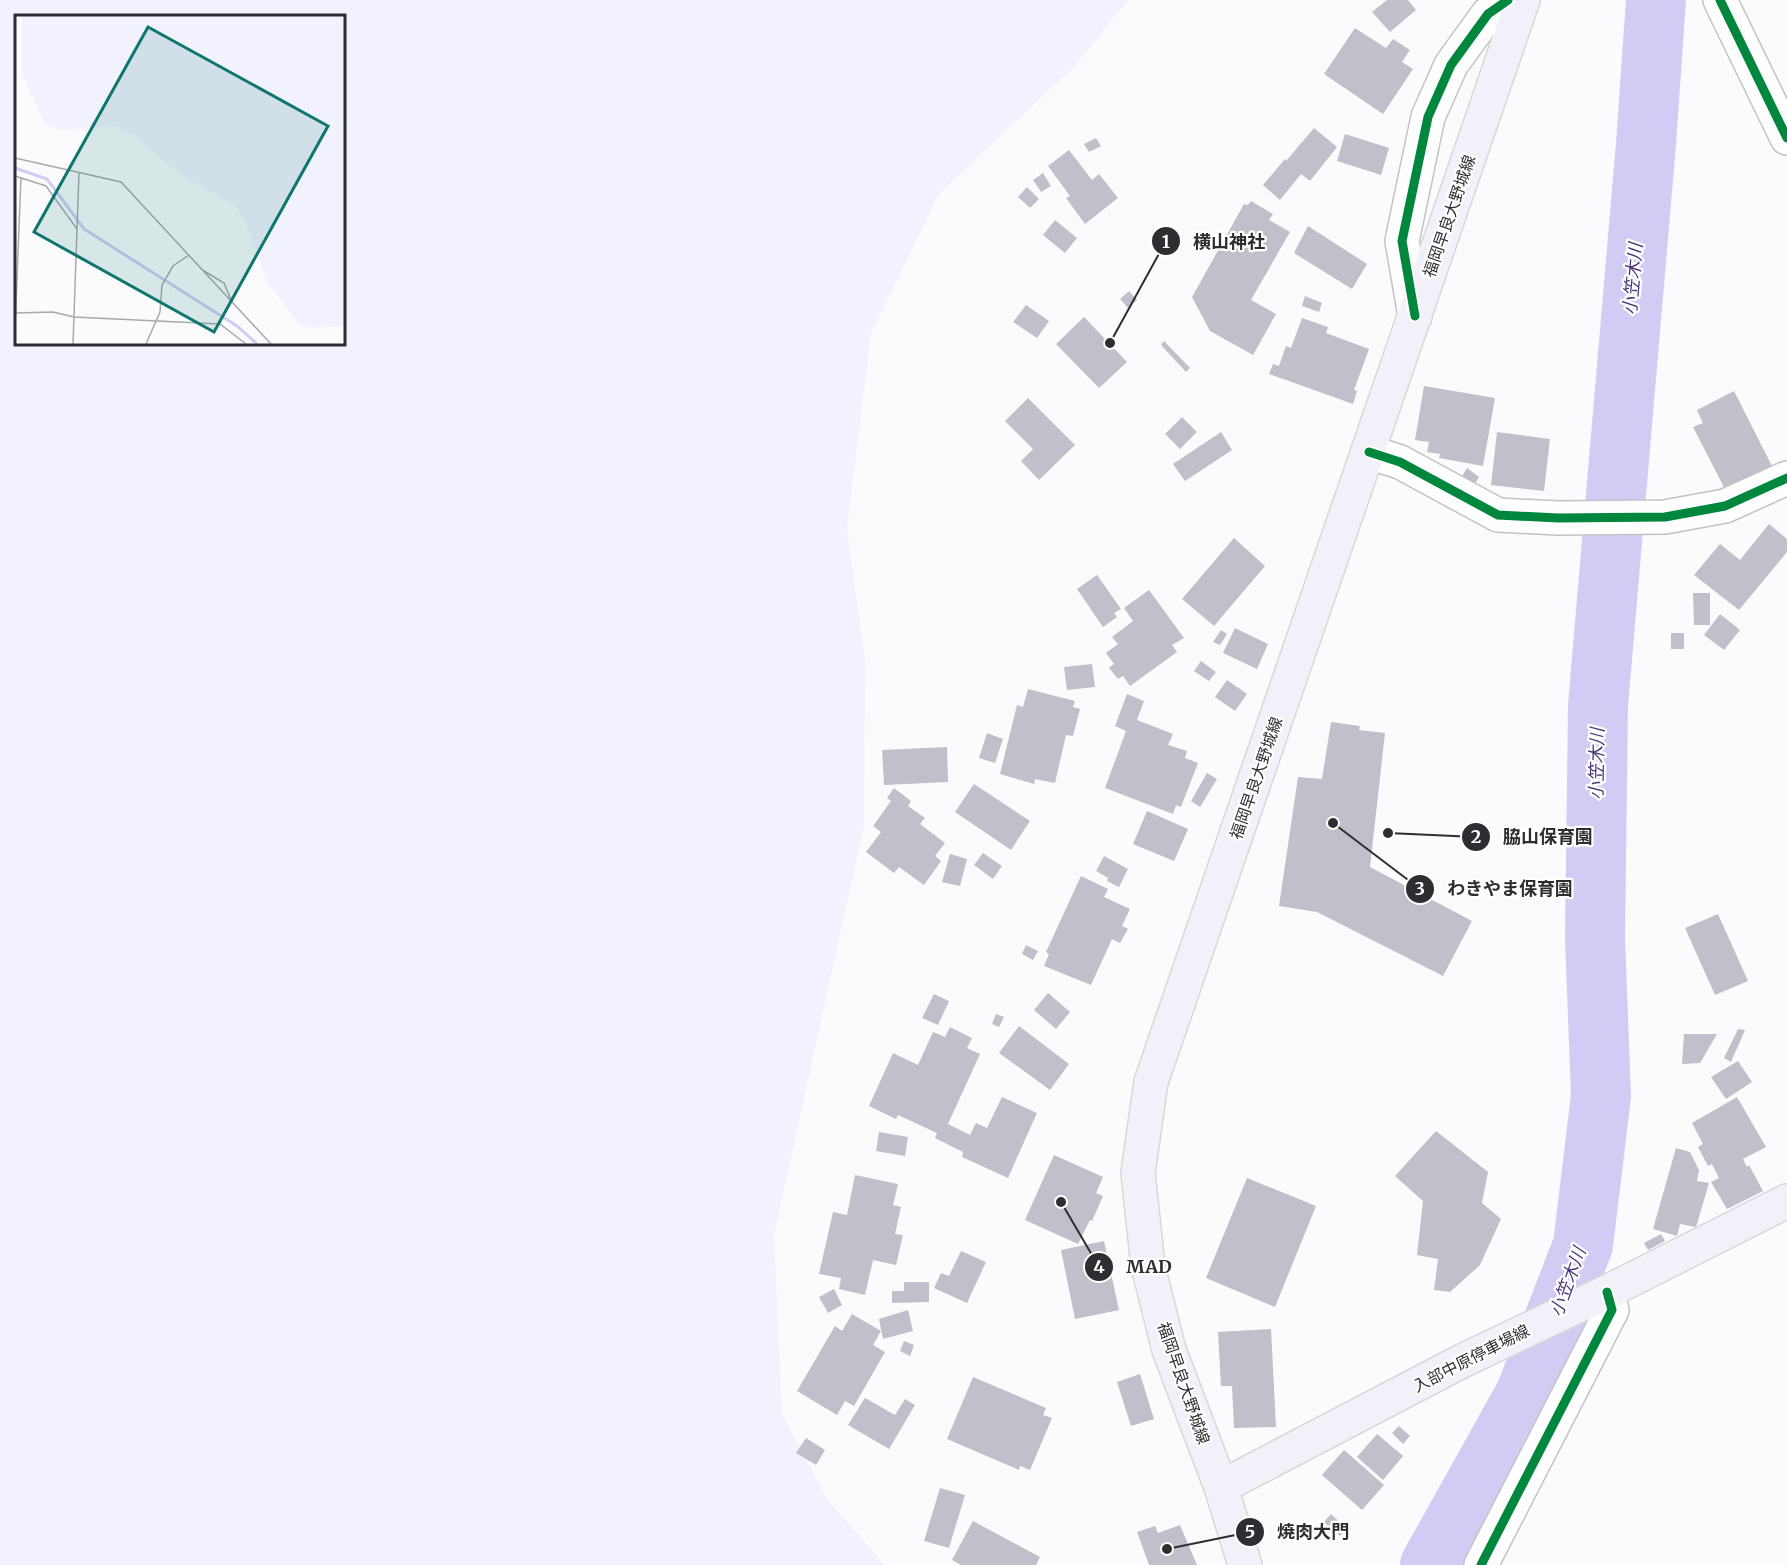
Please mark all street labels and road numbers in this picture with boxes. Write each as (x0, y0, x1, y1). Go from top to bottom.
street label: 福岡早良大野城線 (1419, 152, 1479, 280)
street label: 福岡早良大野城線 (1226, 714, 1286, 842)
street label: 福岡早良大野城線 (1154, 1319, 1214, 1447)
street label: 入部中原停車場線 (1409, 1320, 1533, 1396)

